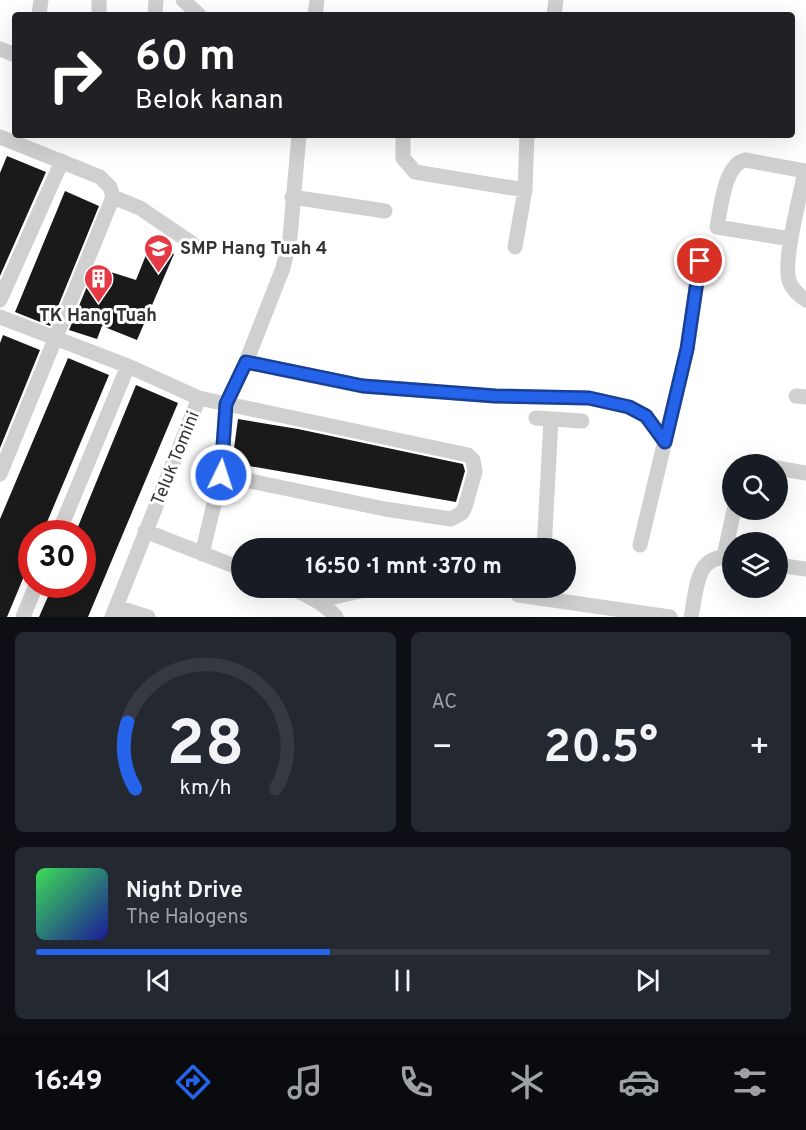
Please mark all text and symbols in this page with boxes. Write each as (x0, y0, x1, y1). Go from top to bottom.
text: 60 m (135, 32, 236, 85)
icon: right (36, 36, 114, 114)
text: Belok kanan (135, 84, 284, 118)
school or university icon: SMP Hang Tuah 4 (143, 232, 175, 274)
pin (674, 235, 725, 286)
place label: SMP Hang Tuah 4 (180, 238, 327, 261)
icon: arrive (683, 244, 716, 277)
building icon: TK Hang Tuah (82, 262, 114, 304)
place label: TK Hang Tuah (39, 305, 157, 328)
street label: Teluk Tomini (147, 408, 206, 509)
position arrow (189, 443, 253, 507)
map controls (722, 454, 788, 598)
button: search (722, 454, 788, 520)
speed limit sign: 30 (18, 520, 96, 598)
button: layers (722, 532, 788, 598)
text: 16:50 · 1 mnt · 370 m (305, 554, 502, 581)
text: AC (432, 690, 457, 716)
text: 28 (167, 708, 244, 787)
text: 20.5° (544, 721, 658, 778)
text: − (432, 728, 453, 770)
text: + (749, 728, 770, 770)
text: km/h (179, 775, 231, 802)
text: Night Drive (126, 878, 243, 905)
text: The Halogens (126, 905, 248, 931)
icon: previous (142, 964, 175, 997)
icon: pause (386, 964, 419, 997)
icon: next (631, 964, 664, 997)
icon: directions (172, 1061, 214, 1103)
icon: music (284, 1061, 326, 1103)
icon: phone (395, 1061, 437, 1103)
icon: climate (506, 1061, 548, 1103)
icon: car (618, 1061, 660, 1103)
icon: filters (729, 1061, 771, 1103)
text: 16:49 (35, 1065, 103, 1099)

